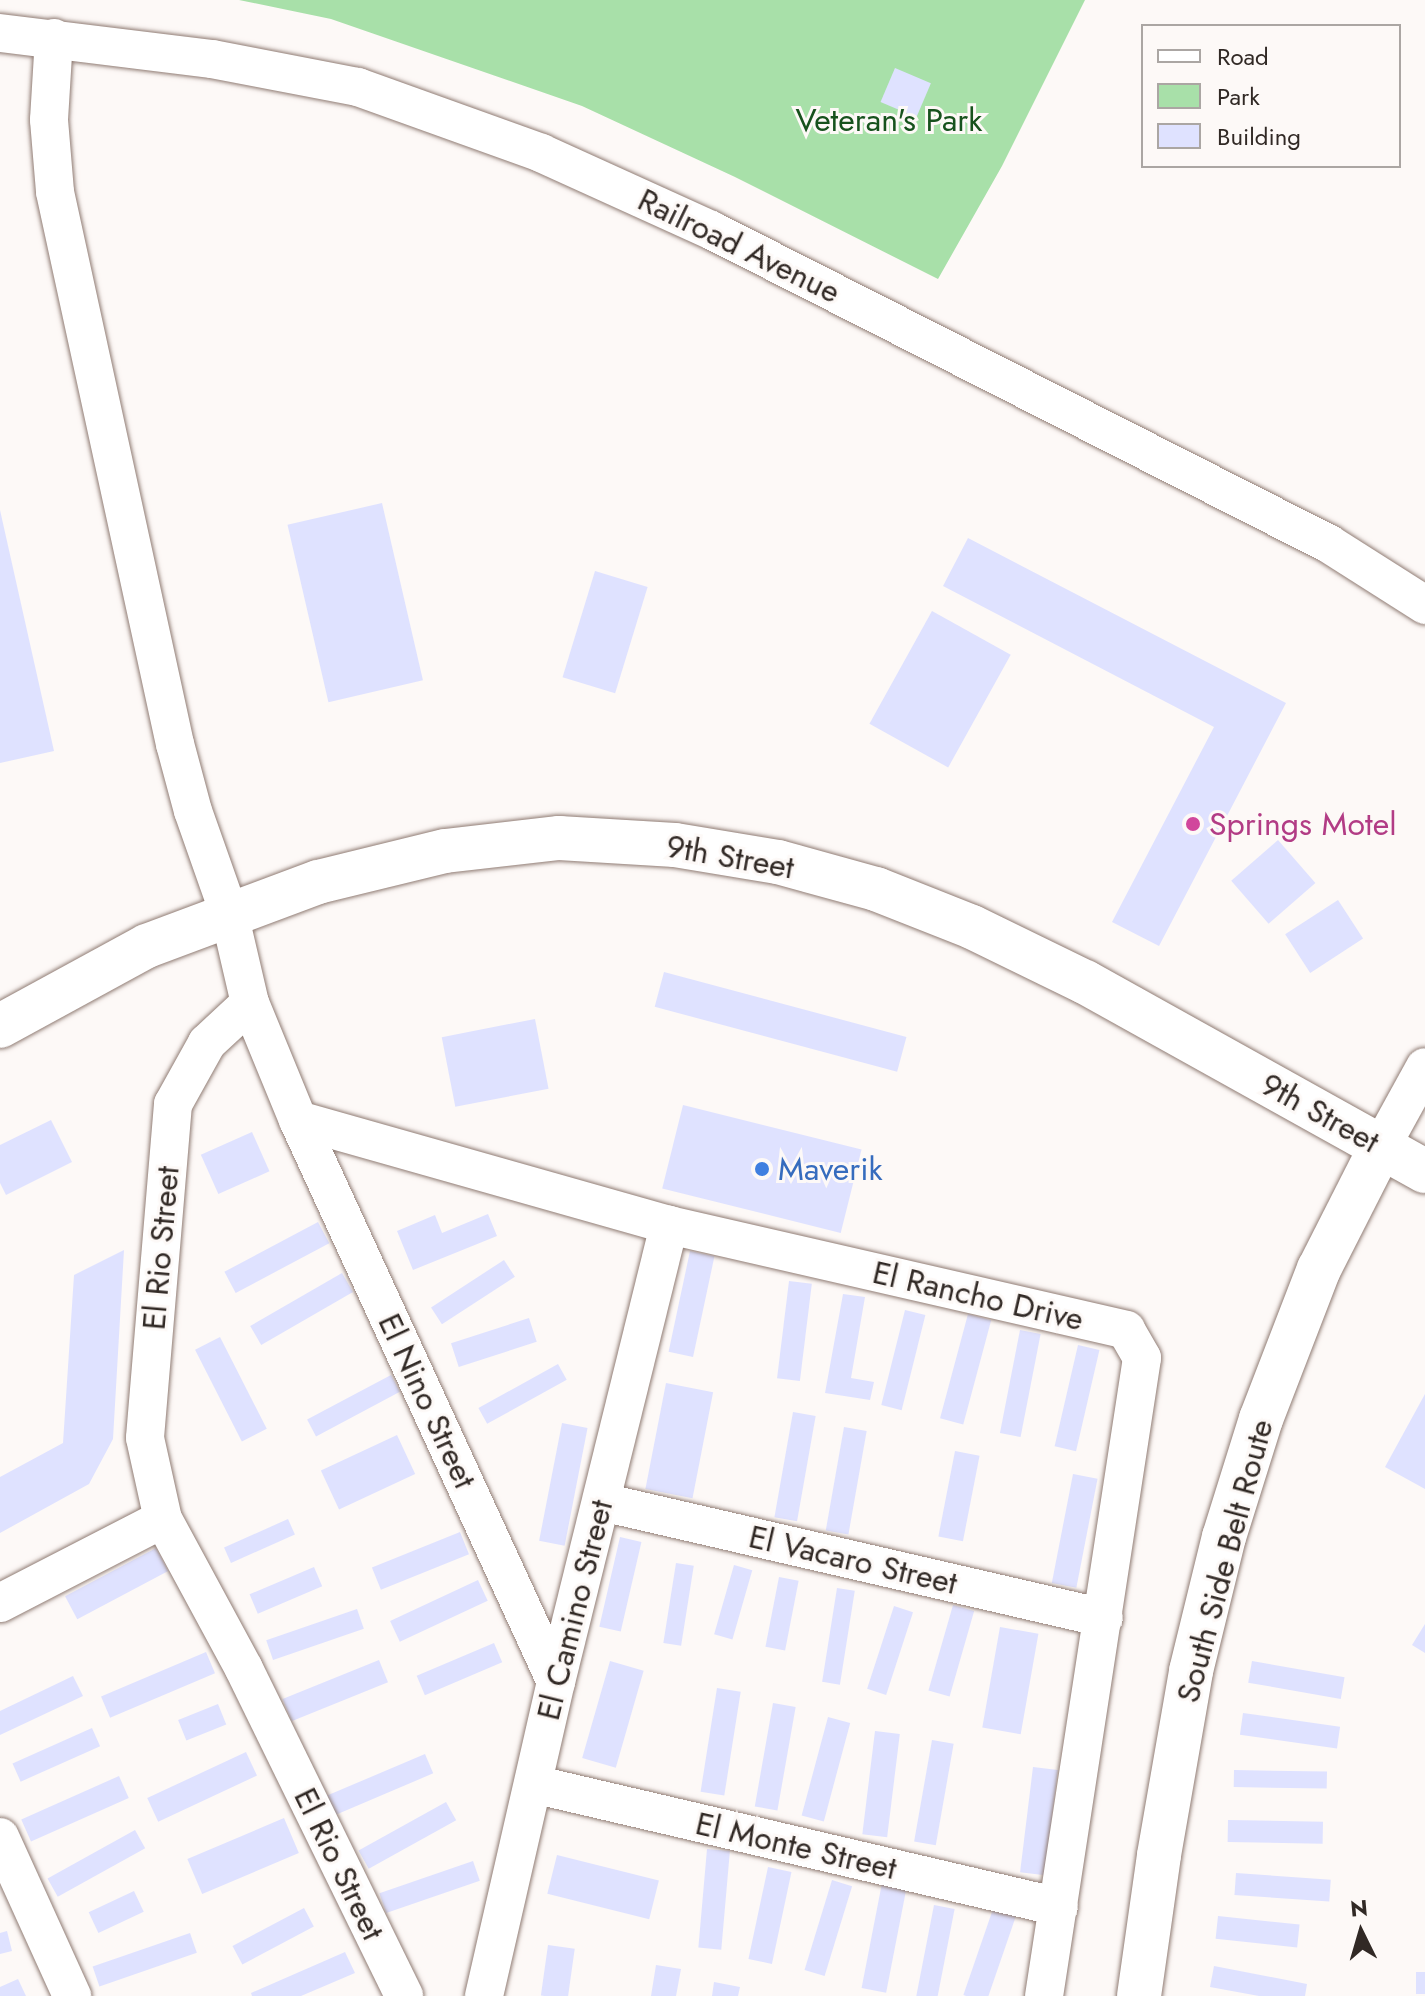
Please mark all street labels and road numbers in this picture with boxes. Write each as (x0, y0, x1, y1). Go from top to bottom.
street label: Railroad Avenue (632, 181, 846, 311)
street label: 9th Street (663, 827, 797, 887)
street label: 9th Street (1254, 1065, 1386, 1161)
street label: El Rio Street (135, 1165, 187, 1331)
street label: El Rancho Drive (869, 1253, 1087, 1339)
street label: El Nino Street (370, 1308, 484, 1494)
street label: South Side Belt Route (1169, 1415, 1281, 1707)
street label: El Camino Street (529, 1496, 621, 1724)
street label: El Vacaro Street (745, 1517, 961, 1603)
street label: El Rio Street (286, 1782, 392, 1946)
street label: El Monte Street (692, 1804, 900, 1888)

